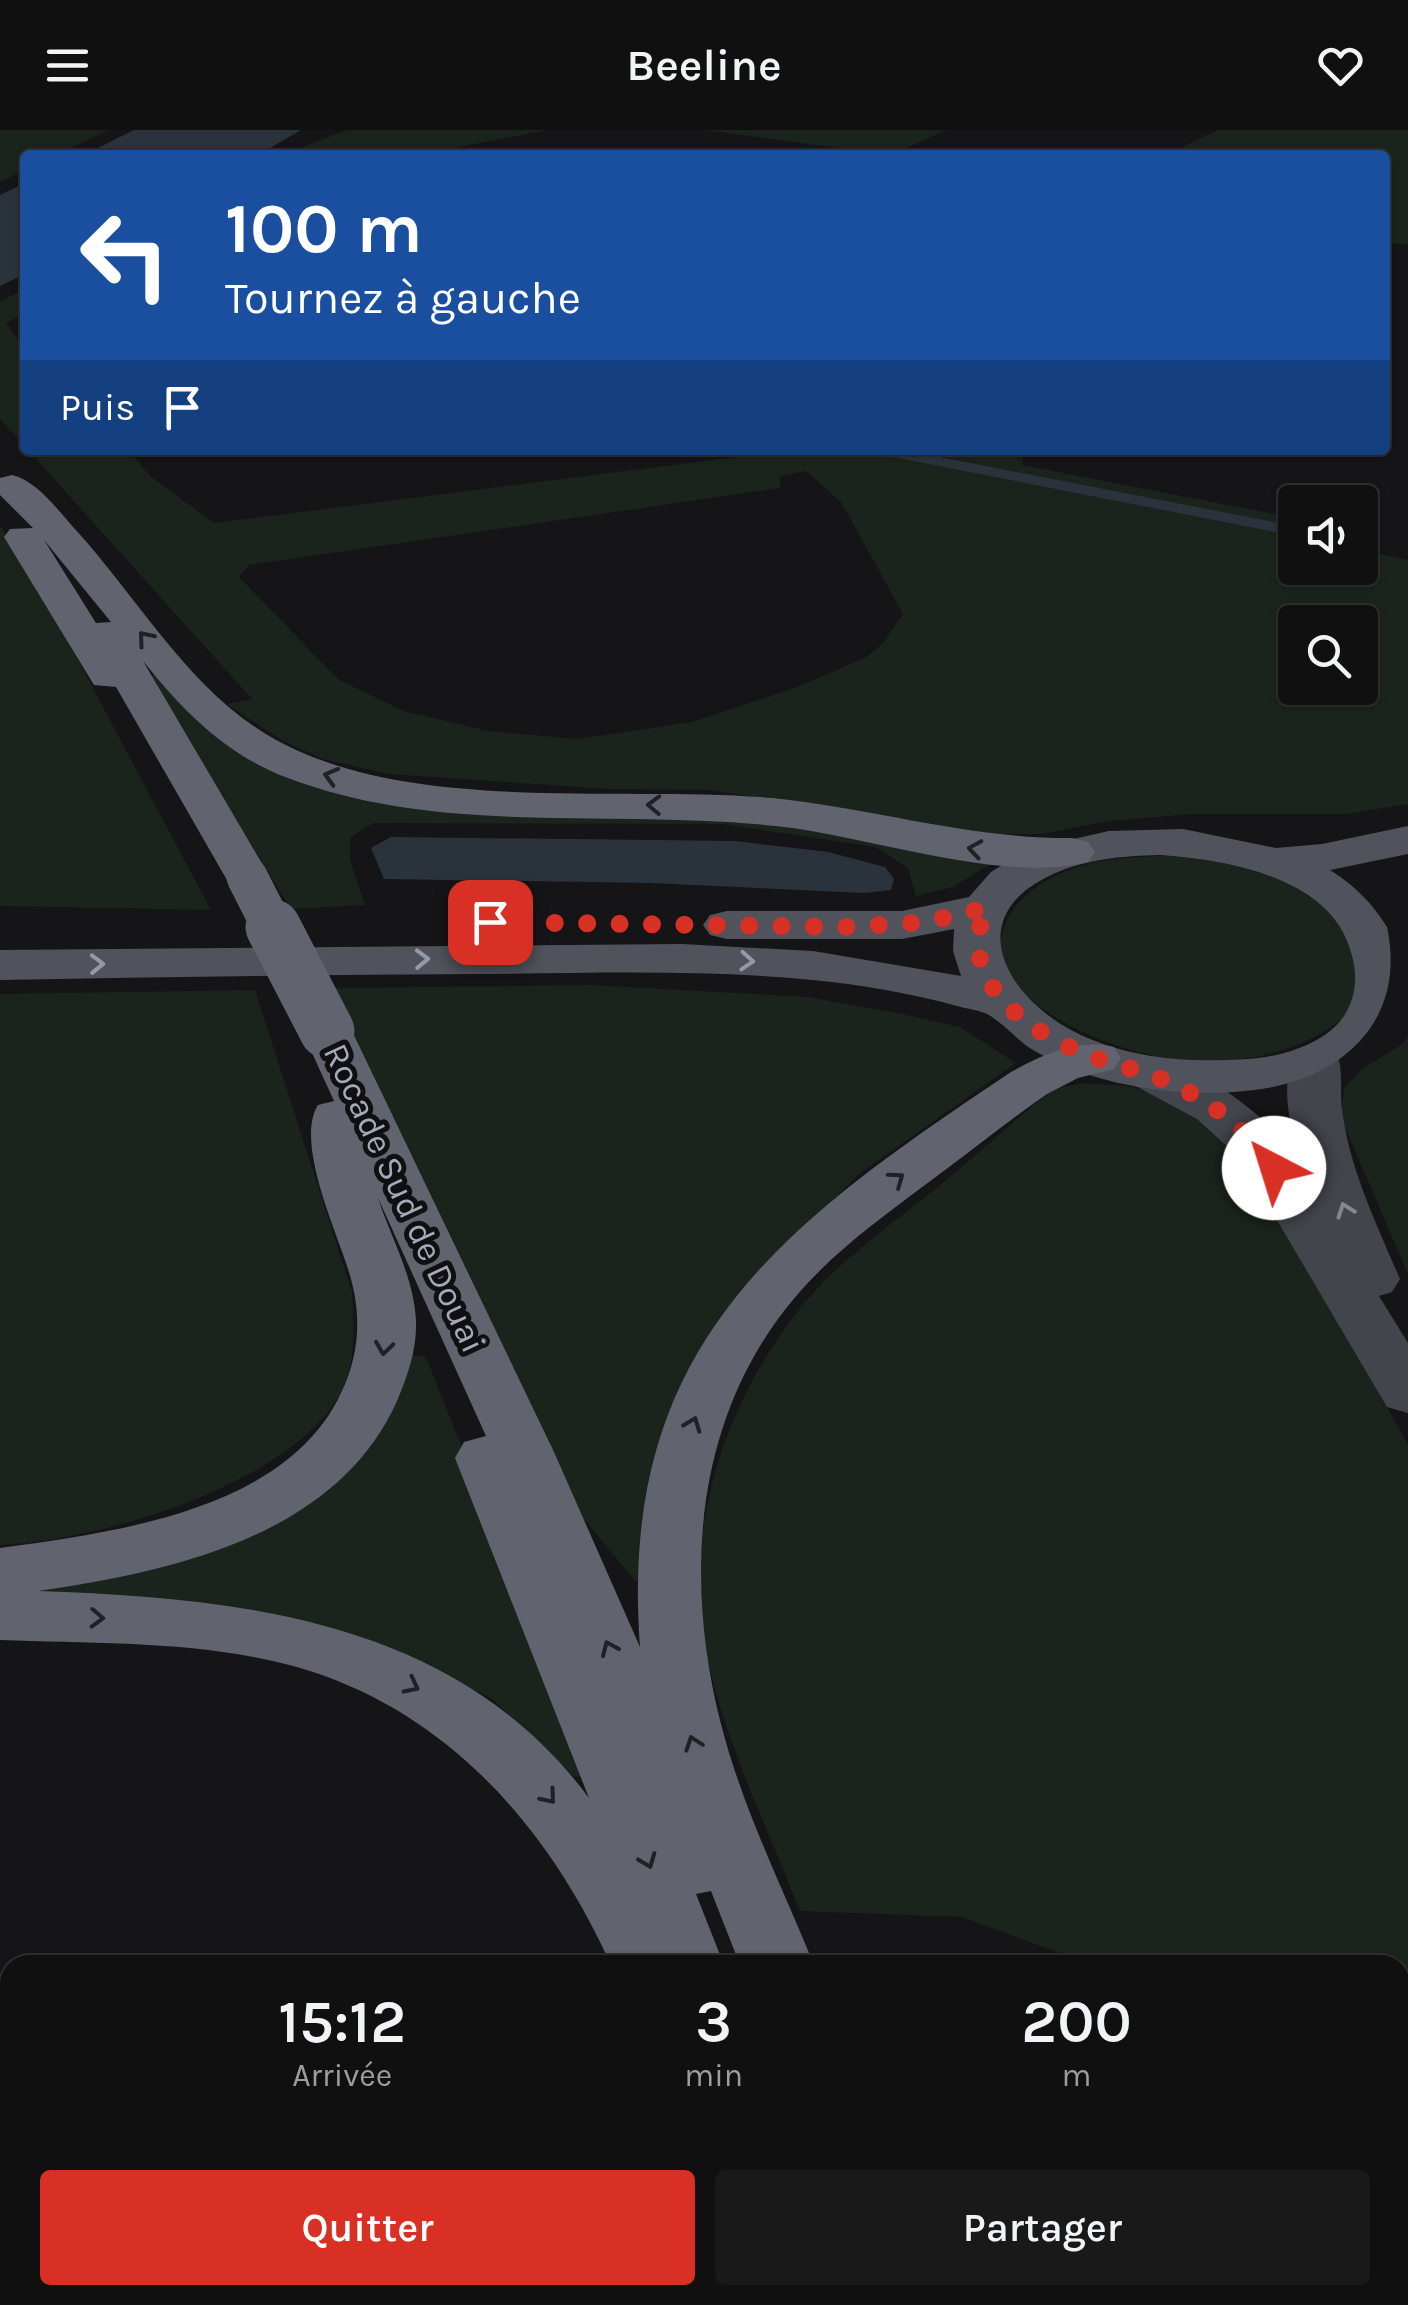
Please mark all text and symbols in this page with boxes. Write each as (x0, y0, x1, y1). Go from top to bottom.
icon: menu (40, 38, 95, 93)
icon: heart (1313, 38, 1368, 93)
text: Beeline (626, 39, 782, 91)
text: 100 m (225, 188, 423, 270)
icon: left (60, 190, 190, 320)
text: Tournez à gauche (225, 272, 581, 324)
icon: arrive (155, 380, 210, 435)
text: Puis (60, 385, 135, 430)
map controls (1278, 485, 1378, 705)
button: sound (1278, 485, 1378, 585)
button: search (1278, 605, 1378, 705)
one-way arrow (139, 632, 157, 650)
one-way arrow (323, 767, 340, 788)
one-way arrow (645, 794, 661, 815)
one-way arrow (967, 839, 983, 860)
pin (448, 880, 533, 965)
icon: arrive (463, 895, 518, 950)
one-way arrow (415, 949, 431, 970)
one-way arrow (740, 950, 756, 971)
one-way arrow (90, 953, 106, 974)
street label: Rocade Sud de Douai (315, 1037, 494, 1359)
position arrow (1222, 1116, 1326, 1220)
one-way arrow (886, 1173, 904, 1190)
one-way arrow (1337, 1202, 1357, 1220)
one-way arrow (375, 1339, 396, 1356)
one-way arrow (681, 1417, 701, 1434)
one-way arrow (90, 1608, 106, 1629)
one-way arrow (601, 1640, 621, 1658)
one-way arrow (402, 1674, 420, 1693)
one-way arrow (685, 1735, 705, 1752)
one-way arrow (538, 1786, 556, 1804)
one-way arrow (636, 1851, 656, 1869)
text: 15:12 (278, 1987, 406, 2057)
text: 3 (695, 1987, 732, 2057)
text: 200 (1021, 1987, 1132, 2057)
text: Arrivée (292, 2057, 392, 2094)
text: min (684, 2057, 743, 2094)
text: m (1062, 2057, 1092, 2094)
button: Quitter (40, 2170, 695, 2285)
button: Partager (715, 2170, 1370, 2285)

